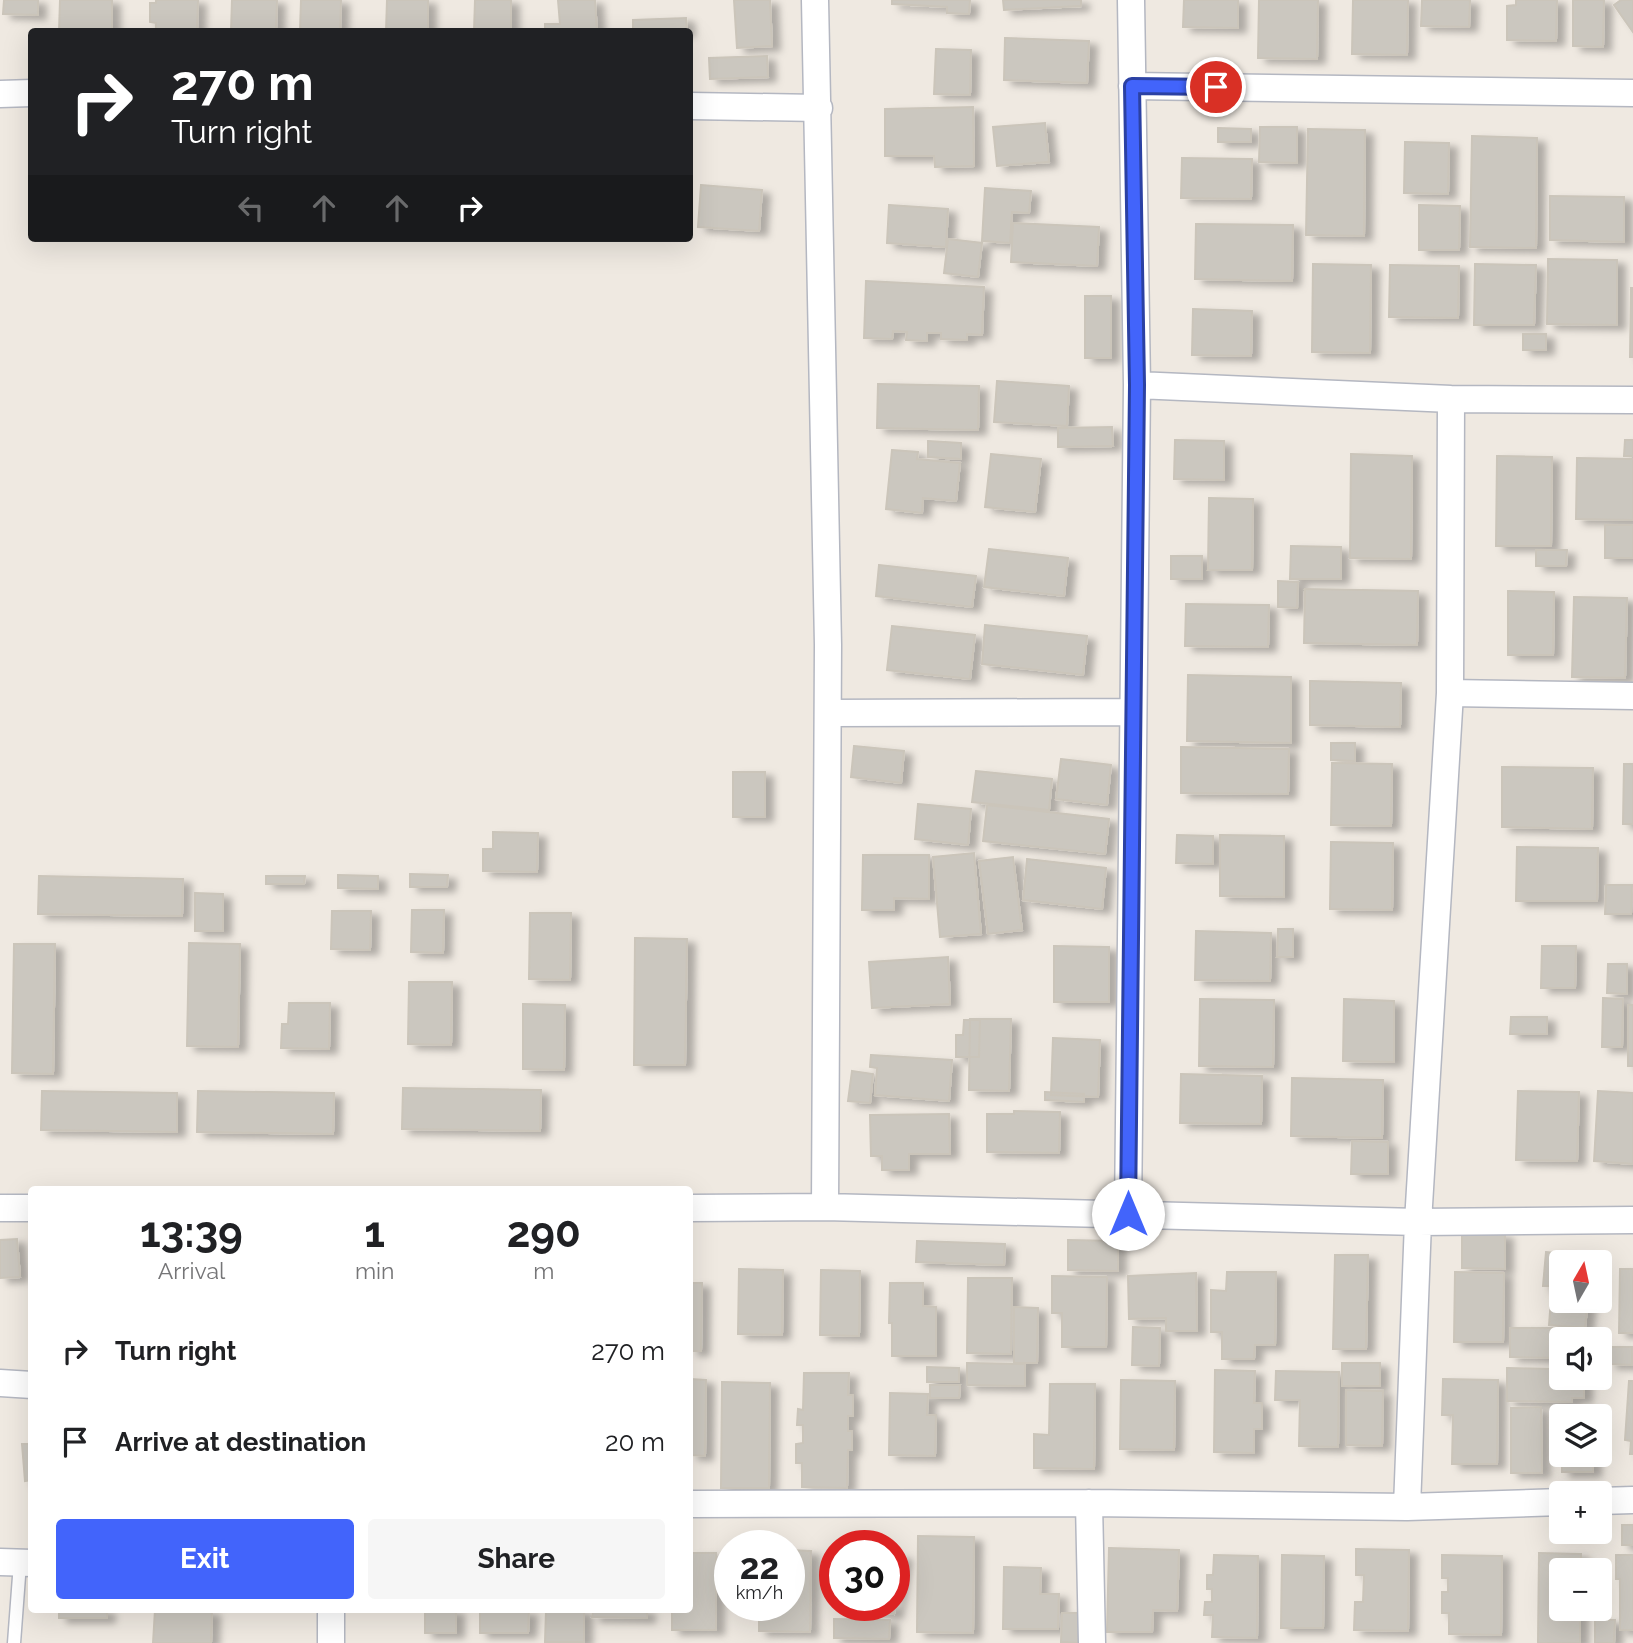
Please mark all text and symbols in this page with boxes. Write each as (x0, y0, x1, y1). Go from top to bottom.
text: 270 m (171, 54, 314, 111)
icon: right (56, 56, 147, 147)
pin (1186, 57, 1246, 117)
icon: arrive (1197, 68, 1235, 106)
text: Turn right (171, 113, 312, 150)
icon: left (232, 189, 270, 227)
icon: ahead (305, 189, 343, 227)
icon: ahead (378, 189, 416, 227)
icon: right (451, 189, 489, 227)
position arrow (1091, 1177, 1165, 1251)
text: 13:39 (140, 1208, 243, 1257)
text: 1 (364, 1208, 385, 1257)
text: 290 (507, 1208, 581, 1257)
north arrow (1549, 1250, 1612, 1312)
map controls (1549, 1250, 1612, 1621)
text: Arrival (158, 1257, 225, 1284)
text: min (355, 1257, 395, 1284)
text: m (533, 1257, 554, 1284)
button: sound (1549, 1327, 1612, 1390)
icon: right (56, 1332, 94, 1370)
text: Turn right (115, 1336, 236, 1366)
text: 270 m (591, 1336, 665, 1366)
button: layers (1549, 1404, 1612, 1467)
icon: arrive (56, 1423, 94, 1461)
text: Arrive at destination (115, 1427, 366, 1457)
text: 20 m (605, 1427, 665, 1457)
button: + (1549, 1481, 1612, 1544)
button: Exit (56, 1519, 354, 1599)
button: Share (368, 1519, 665, 1599)
speed limit sign: 30 (819, 1530, 910, 1621)
text: 22 (740, 1546, 779, 1587)
button: − (1549, 1558, 1612, 1621)
text: km/h (736, 1582, 783, 1603)

